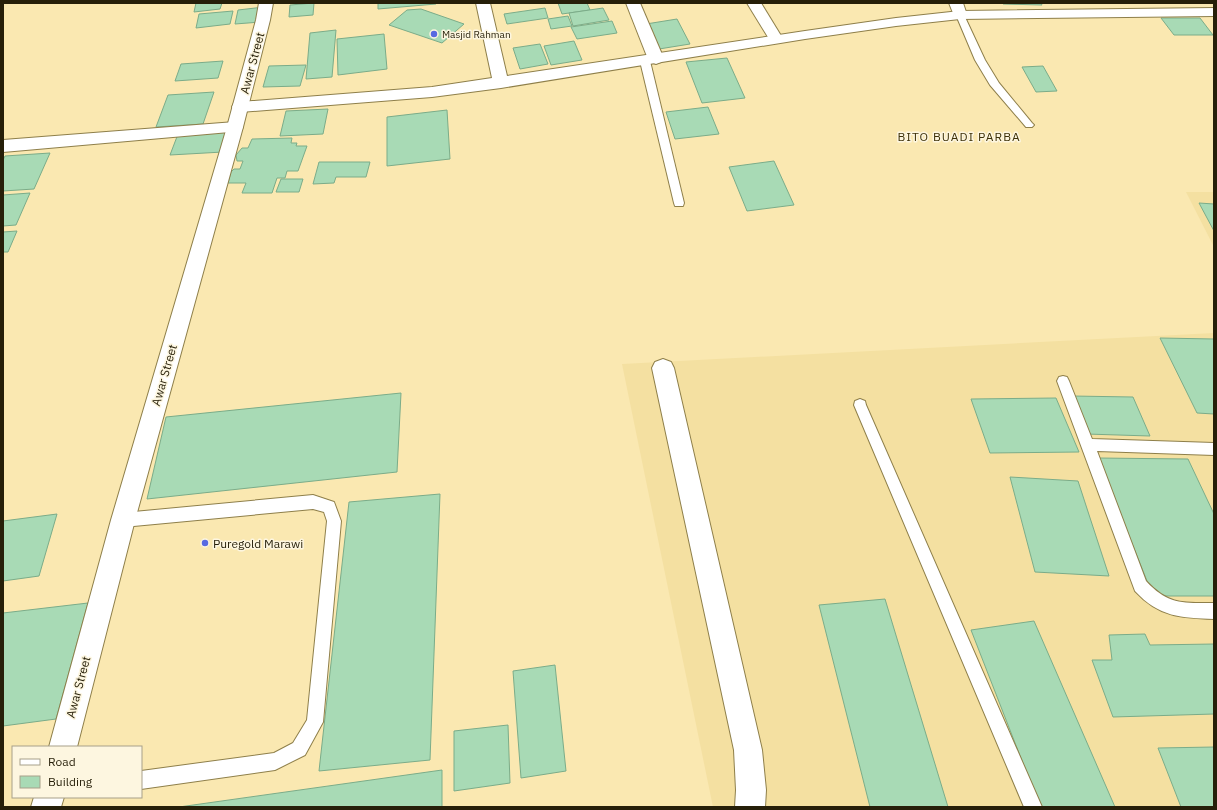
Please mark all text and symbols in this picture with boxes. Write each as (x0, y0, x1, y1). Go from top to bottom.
place label: Masjid Rahman (442, 28, 511, 41)
marker: Masjid Rahman (429, 29, 439, 39)
street label: Awar Street (237, 31, 267, 95)
district label: BITO BUADI PARBA (897, 129, 1021, 144)
street label: Awar Street (148, 343, 180, 407)
place label: Puregold Marawi (213, 536, 303, 551)
marker: Puregold Marawi (200, 538, 210, 548)
street label: Awar Street (63, 655, 93, 719)
legend (12, 746, 142, 798)
text: Road (48, 754, 76, 769)
text: Building (48, 774, 93, 789)

